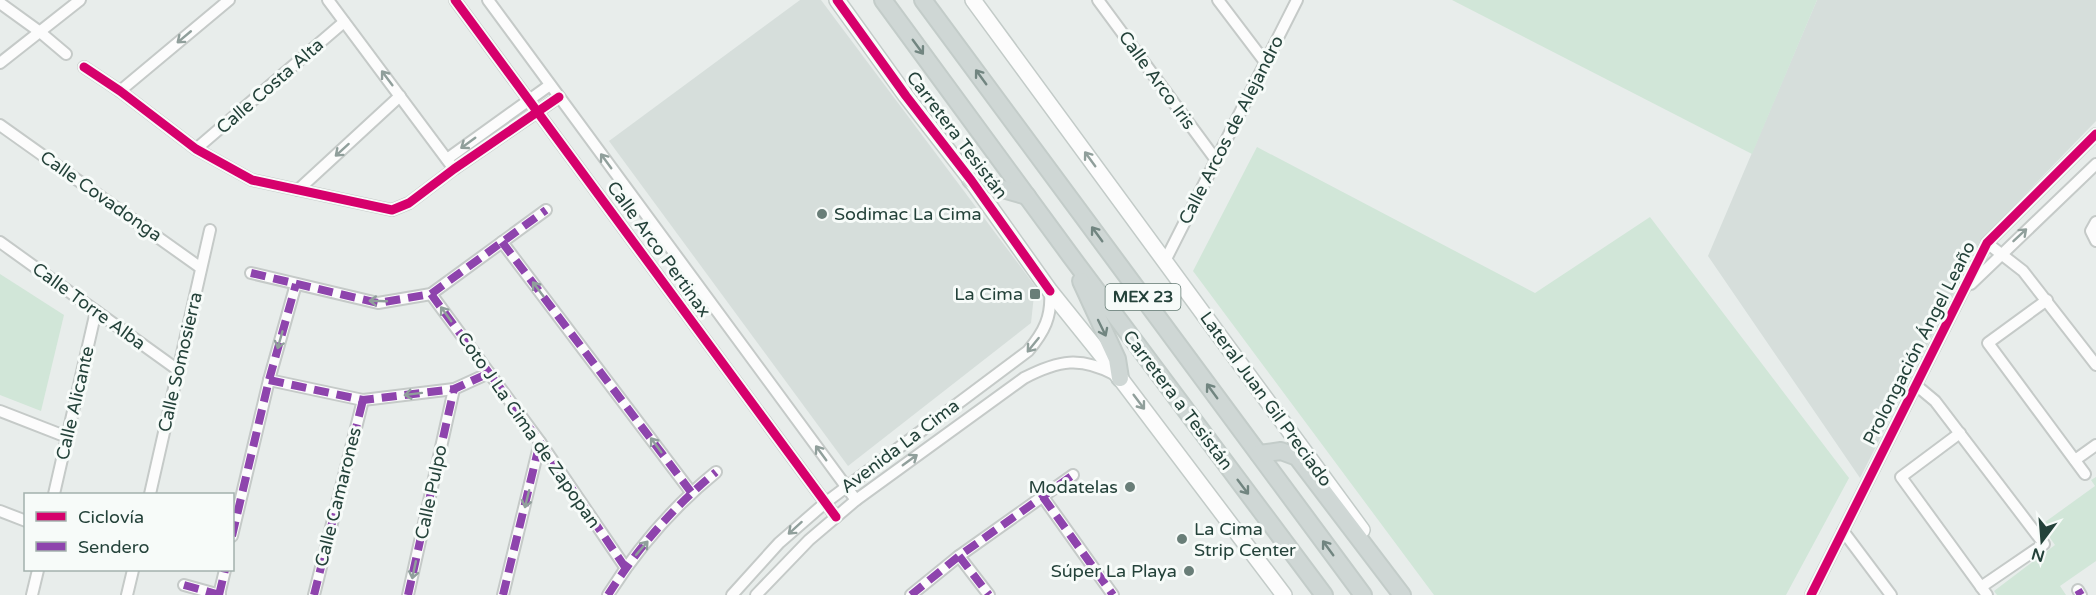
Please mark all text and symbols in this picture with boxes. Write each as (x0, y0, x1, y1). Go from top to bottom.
street label: Calle Arco Iris (1114, 26, 1200, 134)
one-way arrow (176, 31, 192, 44)
street label: Calle Arcos de Alejandro (1174, 32, 1288, 228)
street label: Calle Costa Alta (212, 34, 328, 138)
one-way arrow (912, 39, 924, 55)
street label: Carretera Tesistán (902, 67, 1012, 203)
one-way arrow (974, 70, 987, 86)
one-way arrow (381, 71, 393, 87)
one-way arrow (461, 137, 477, 150)
one-way arrow (335, 142, 350, 156)
street label: Calle Covadonga (36, 146, 166, 246)
one-way arrow (1084, 151, 1096, 167)
one-way arrow (600, 154, 612, 170)
street label: Calle Arco Pertinax (602, 177, 716, 321)
place label: Sodimac La Cima (834, 203, 982, 225)
marker: Sodimac La Cima (815, 207, 829, 221)
one-way arrow (1090, 227, 1103, 243)
one-way arrow (2013, 228, 2028, 242)
street label: Prolongación Ángel Leaño (1858, 237, 1980, 449)
street label: Calle Torre Alba (28, 257, 150, 355)
one-way arrow (532, 282, 545, 298)
place label: La Cima (954, 283, 1023, 305)
road number: MEX 23 (1106, 284, 1180, 310)
marker: La Cima (1028, 287, 1042, 301)
street label: Calle Somosierra (153, 290, 207, 434)
one-way arrow (369, 295, 388, 306)
one-way arrow (440, 306, 453, 322)
street label: Lateral Juan Gil Preciado (1195, 307, 1337, 491)
one-way arrow (1096, 319, 1108, 337)
street label: Carretera a Tesistán (1118, 326, 1238, 474)
street label: Coto J La Cima de Zapopan (453, 328, 605, 532)
one-way arrow (274, 330, 285, 349)
one-way arrow (1026, 337, 1039, 353)
street label: Calle Alicante (51, 344, 99, 462)
one-way arrow (1206, 384, 1219, 400)
one-way arrow (404, 389, 424, 400)
street label: Avenida La Cima (836, 394, 964, 498)
one-way arrow (1132, 394, 1145, 410)
street label: Calle Camarones (310, 425, 366, 569)
one-way arrow (649, 438, 662, 454)
street label: Calle Pulpo (410, 443, 452, 541)
one-way arrow (815, 446, 828, 462)
one-way arrow (902, 454, 918, 467)
place label: Modatelas (1028, 476, 1118, 498)
one-way arrow (1236, 479, 1249, 495)
marker: Modatelas (1123, 480, 1137, 494)
one-way arrow (520, 489, 532, 508)
legend (24, 493, 234, 571)
text: Ciclovía (78, 506, 144, 528)
north arrow (2012, 511, 2072, 571)
place label: La Cima Strip Center (1194, 518, 1296, 561)
one-way arrow (788, 521, 803, 535)
marker: La Cima Strip Center (1175, 532, 1189, 546)
text: Sendero (78, 536, 149, 558)
one-way arrow (1322, 540, 1335, 556)
one-way arrow (635, 541, 649, 556)
text: N (2029, 543, 2047, 566)
one-way arrow (408, 559, 419, 579)
place label: Súper La Playa (1051, 560, 1177, 582)
marker: Súper La Playa (1182, 564, 1196, 578)

